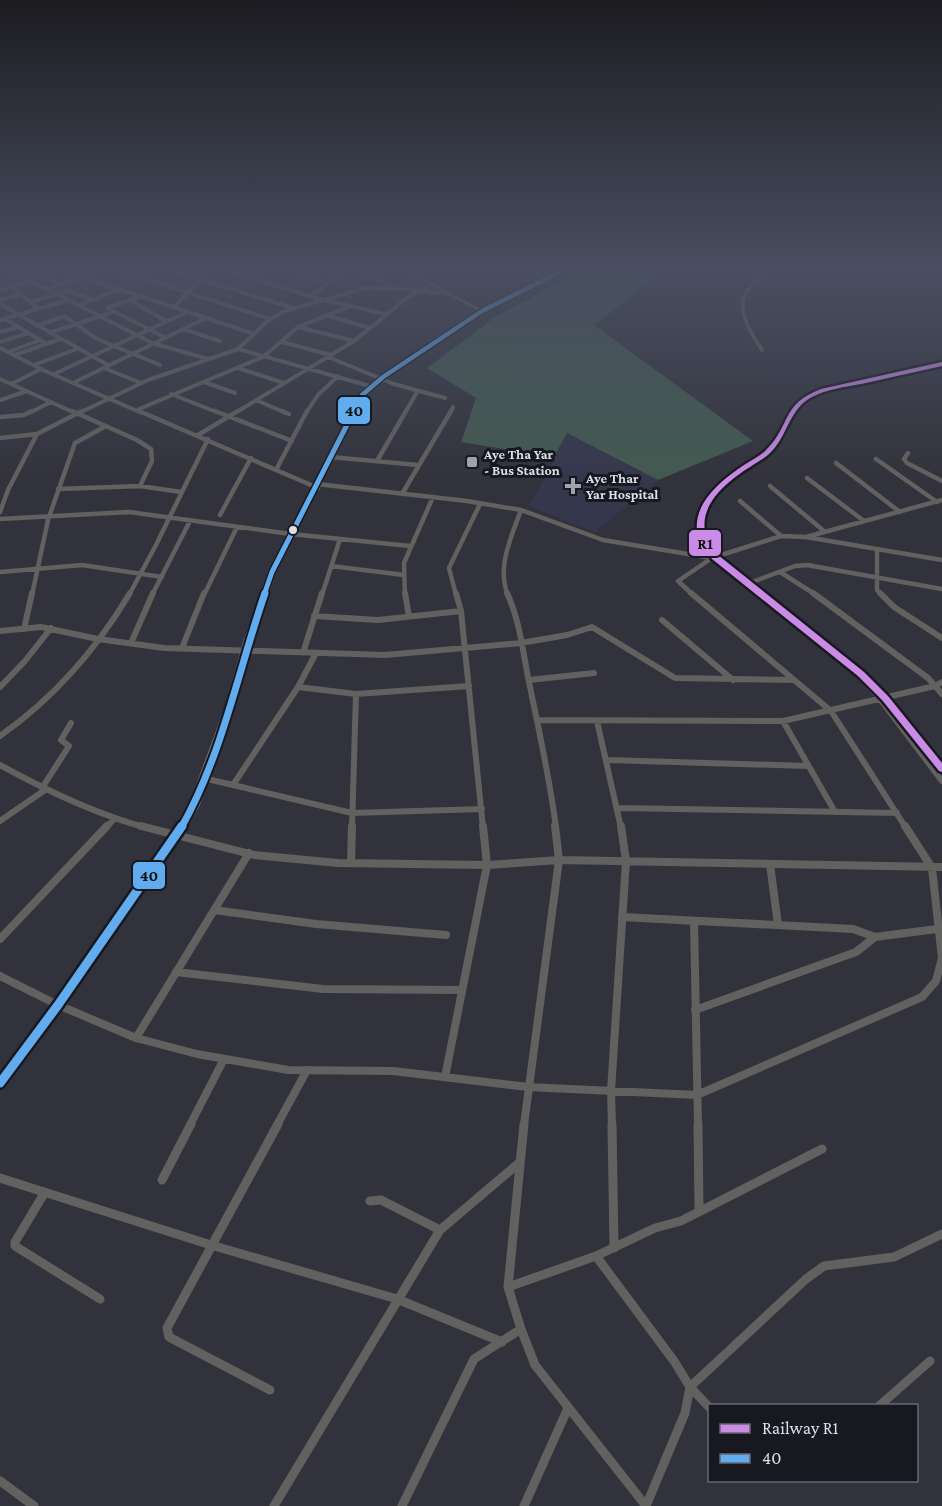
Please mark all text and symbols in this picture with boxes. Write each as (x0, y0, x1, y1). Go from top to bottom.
line badge: 40 (337, 396, 371, 425)
text: 40 (345, 402, 363, 419)
place label: Aye Tha Yar - Bus Station (483, 446, 560, 478)
marker: Aye Tha Yar - Bus Station (465, 455, 479, 469)
place label: Aye Thar Yar Hospital (585, 470, 658, 502)
marker: Aye Thar Yar Hospital (564, 477, 582, 495)
unlabelled marker (287, 524, 299, 536)
line badge: R1 (688, 529, 722, 557)
text: R1 (697, 535, 713, 552)
line badge: 40 (132, 861, 166, 890)
text: 40 (140, 867, 158, 884)
legend (708, 1404, 918, 1482)
text: Railway R1 (762, 1418, 839, 1438)
text: 40 (762, 1448, 781, 1468)

